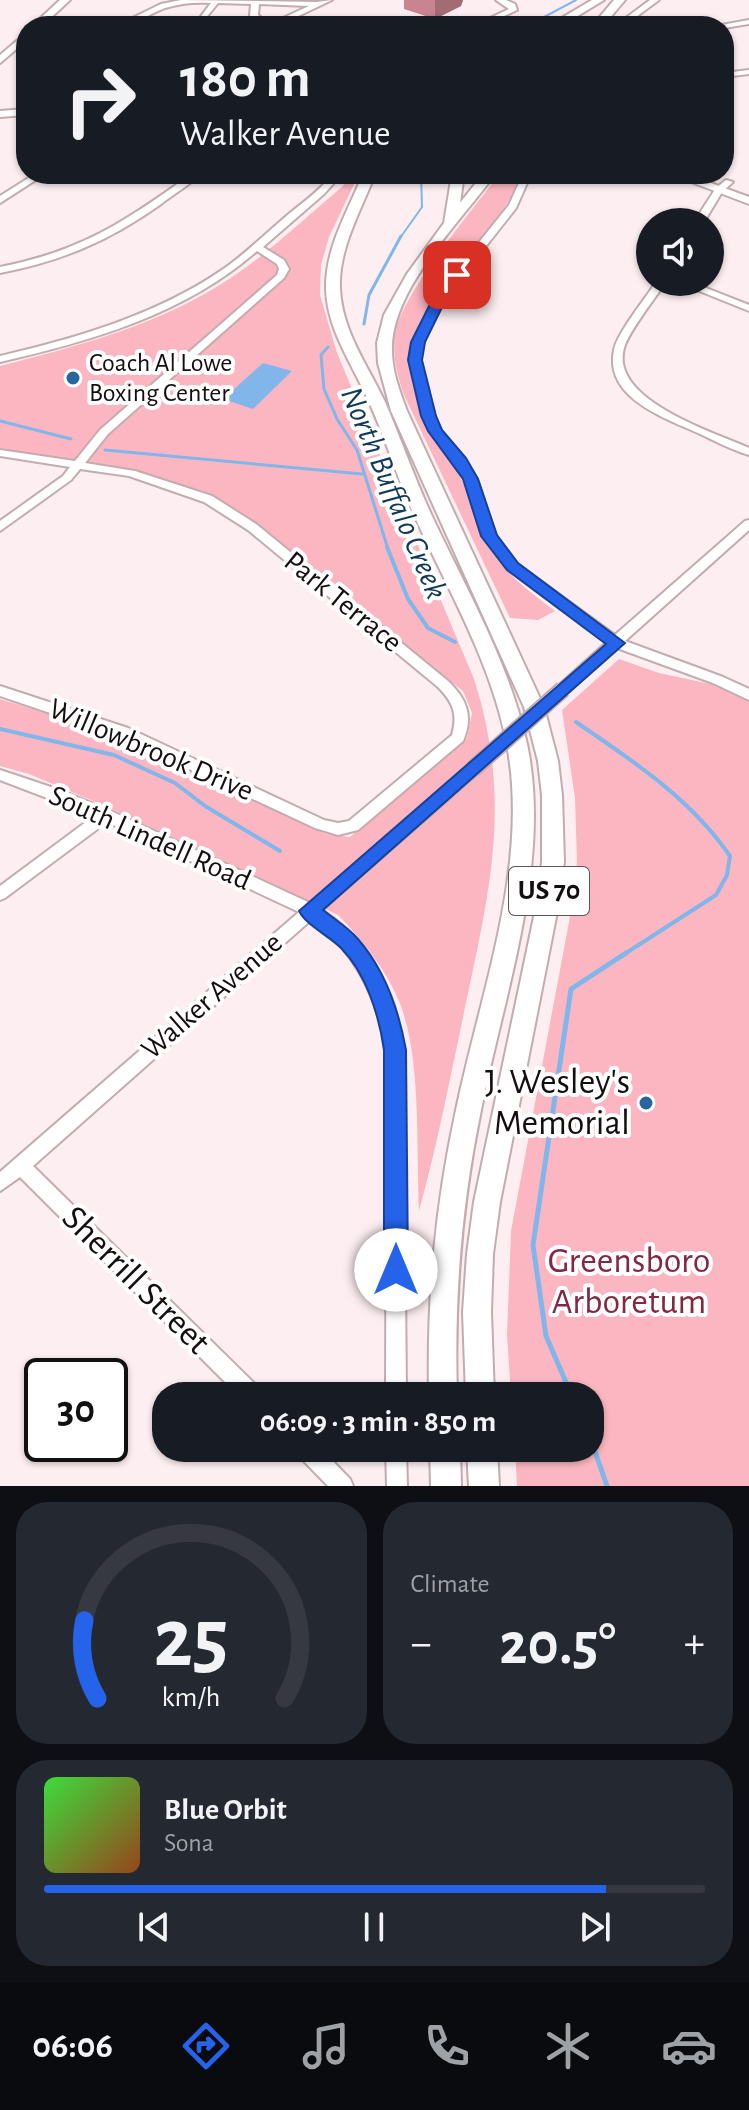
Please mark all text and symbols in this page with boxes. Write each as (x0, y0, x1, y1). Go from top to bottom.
icon: right (48, 48, 152, 152)
text: 180 m (180, 51, 311, 107)
text: Walker Avenue (180, 116, 391, 152)
map controls (636, 208, 724, 296)
button: sound (636, 208, 724, 296)
pin (423, 241, 491, 309)
icon: arrive (435, 253, 479, 297)
place label: Coach Al Lowe Boxing Center (89, 350, 232, 406)
marker: Coach Al Lowe Boxing Center (64, 369, 82, 387)
water label: North Buffalo Creek (335, 382, 453, 604)
street label: Park Terrace (279, 546, 407, 658)
street label: Willowbrook Drive (44, 693, 258, 807)
street label: South Lindell Road (44, 780, 256, 896)
road number: US 70 (509, 867, 589, 915)
street label: Walker Avenue (136, 927, 288, 1065)
place label: J. Wesley's Memorial (485, 1064, 630, 1141)
marker: J. Wesley's Memorial (637, 1094, 655, 1112)
street label: Sherrill Street (55, 1199, 217, 1361)
position arrow (354, 1228, 438, 1312)
park label: Greensboro Arboretum (548, 1243, 710, 1320)
speed limit sign: 30 (24, 1358, 128, 1462)
text: 06:09 · 3 min · 850 m (260, 1407, 496, 1437)
text: Climate (411, 1571, 489, 1597)
text: 25 (154, 1598, 229, 1682)
text: 20.5° (499, 1615, 616, 1675)
text: − (411, 1622, 432, 1666)
text: + (684, 1622, 705, 1666)
text: km/h (162, 1683, 221, 1712)
text: Blue Orbit (164, 1795, 287, 1825)
text: Sona (164, 1830, 214, 1856)
icon: previous (132, 1905, 176, 1949)
icon: pause (352, 1905, 396, 1949)
icon: next (573, 1905, 617, 1949)
icon: directions (178, 2018, 234, 2074)
icon: music (298, 2018, 354, 2074)
icon: phone (419, 2018, 475, 2074)
icon: climate (540, 2018, 596, 2074)
icon: car (661, 2018, 717, 2074)
text: 06:06 (32, 2028, 113, 2064)

